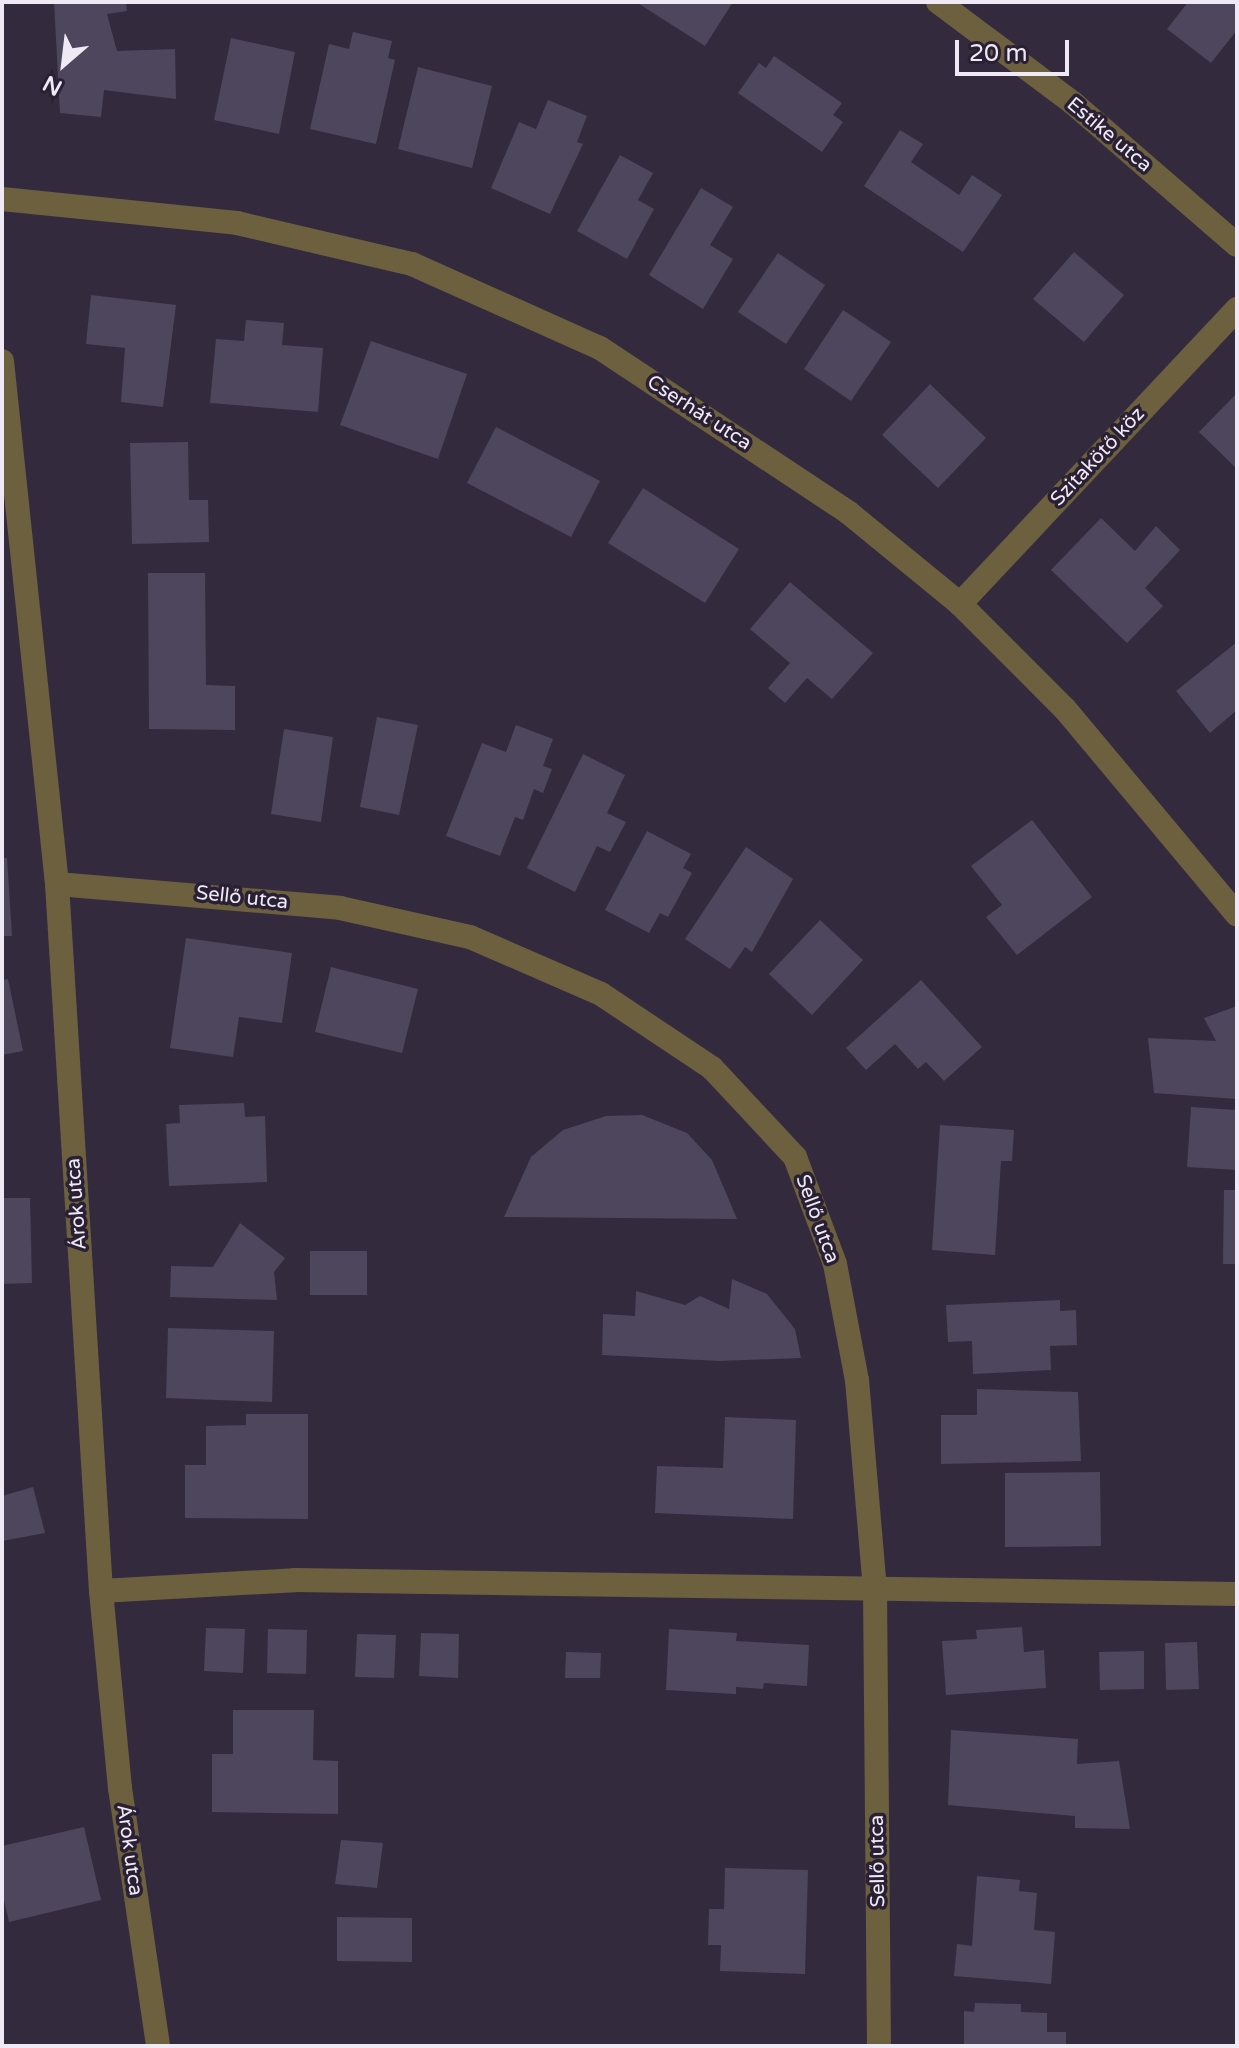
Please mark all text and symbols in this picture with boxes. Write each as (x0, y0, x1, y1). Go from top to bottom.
north arrow (24, 24, 104, 104)
scale bar (959, 24, 1073, 74)
text: 20 m (969, 39, 1027, 68)
text: N (39, 70, 67, 101)
street label: Estike utca (1062, 93, 1156, 177)
street label: Cserhát utca (642, 370, 756, 456)
street label: Szitakötő köz (1046, 403, 1150, 511)
street label: Sellő utca (195, 881, 289, 915)
street label: Árok utca (62, 1157, 92, 1251)
street label: Sellő utca (790, 1171, 844, 1267)
street label: Árok utca (111, 1803, 147, 1897)
street label: Sellő utca (865, 1815, 891, 1907)

